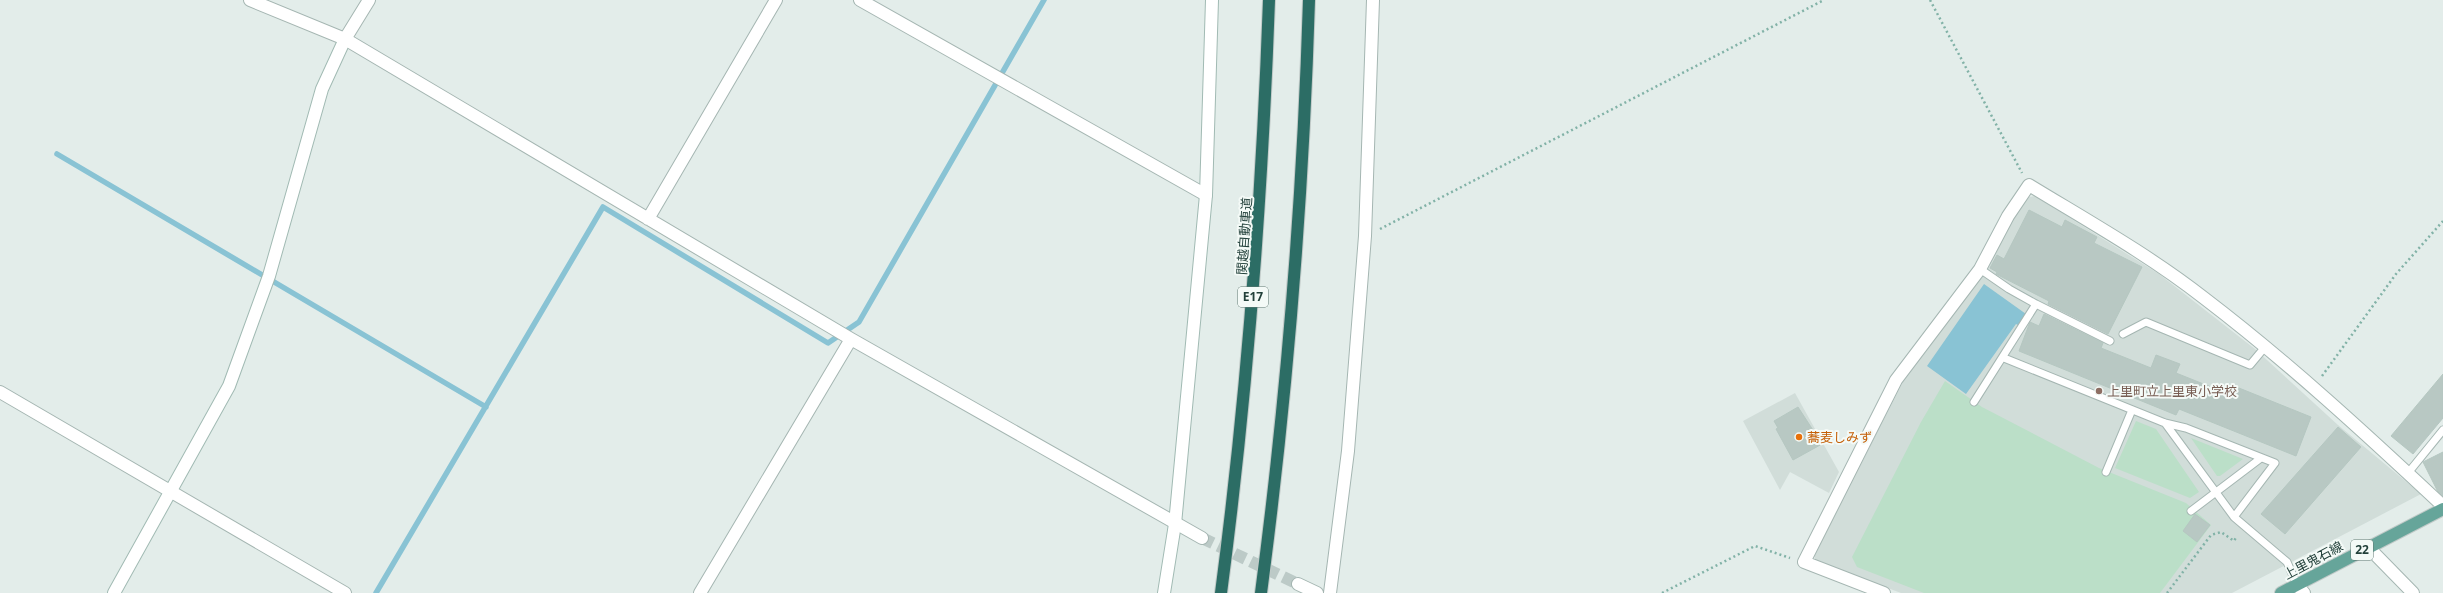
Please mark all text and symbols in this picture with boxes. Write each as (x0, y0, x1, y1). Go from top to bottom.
street label: 関越自動車道 (1232, 196, 1256, 276)
road number: E17 (1238, 287, 1268, 307)
place label: 上里町立上里東小学校 (2107, 382, 2237, 400)
marker: 上里町立上里東小学校 (2094, 386, 2104, 396)
place label: 蕎麦しみず (1807, 428, 1872, 446)
marker: 蕎麦しみず (1794, 432, 1804, 442)
street label: 上里鬼石線 (2280, 537, 2346, 583)
road number: 22 (2351, 540, 2373, 560)

